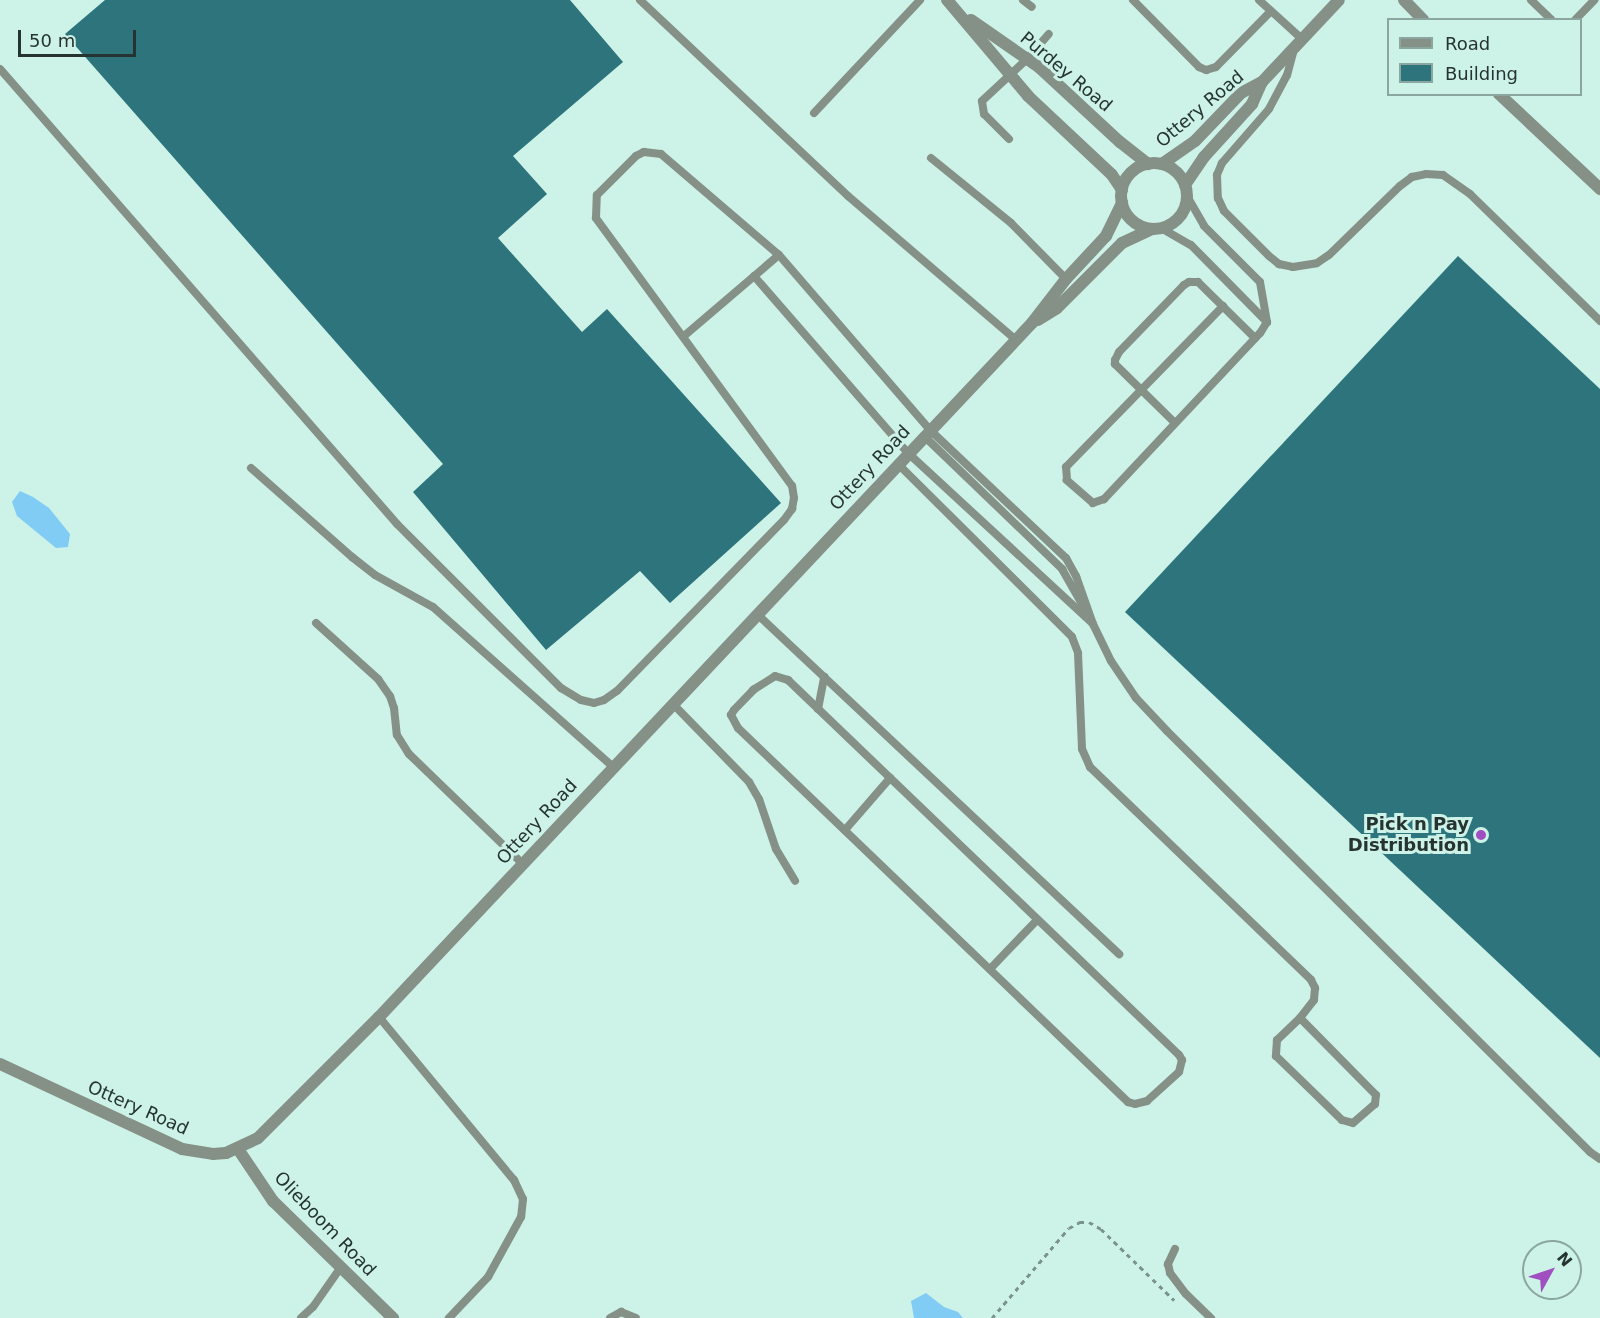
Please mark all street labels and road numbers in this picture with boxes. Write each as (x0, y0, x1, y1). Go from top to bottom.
street label: Purdey Road (1016, 27, 1116, 117)
street label: Ottery Road (1152, 66, 1248, 152)
street label: Ottery Road (825, 421, 915, 515)
street label: Ottery Road (492, 775, 582, 869)
street label: Ottery Road (84, 1076, 192, 1140)
street label: Olieboom Road (270, 1167, 380, 1281)

